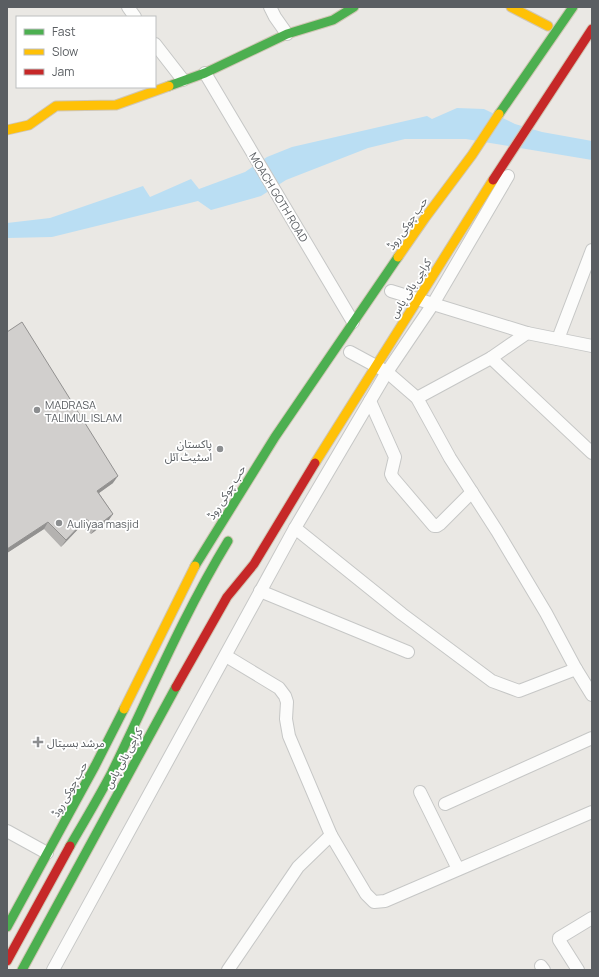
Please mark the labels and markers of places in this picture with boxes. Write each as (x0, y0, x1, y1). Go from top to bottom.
place label: MADRASA TALIMUL ISLAM (45, 397, 122, 425)
marker: MADRASA TALIMUL ISLAM (32, 405, 42, 415)
place label: پاکستان اسٹیٹ آئل (165, 436, 212, 464)
marker: پاکستان اسٹیٹ آئل (215, 444, 225, 454)
place label: Auliyaa masjid (67, 516, 139, 531)
marker: Auliyaa masjid (54, 518, 64, 528)
place label: مرشد ہسپتال (47, 735, 105, 751)
marker: مرشد ہسپتال (32, 736, 44, 748)

